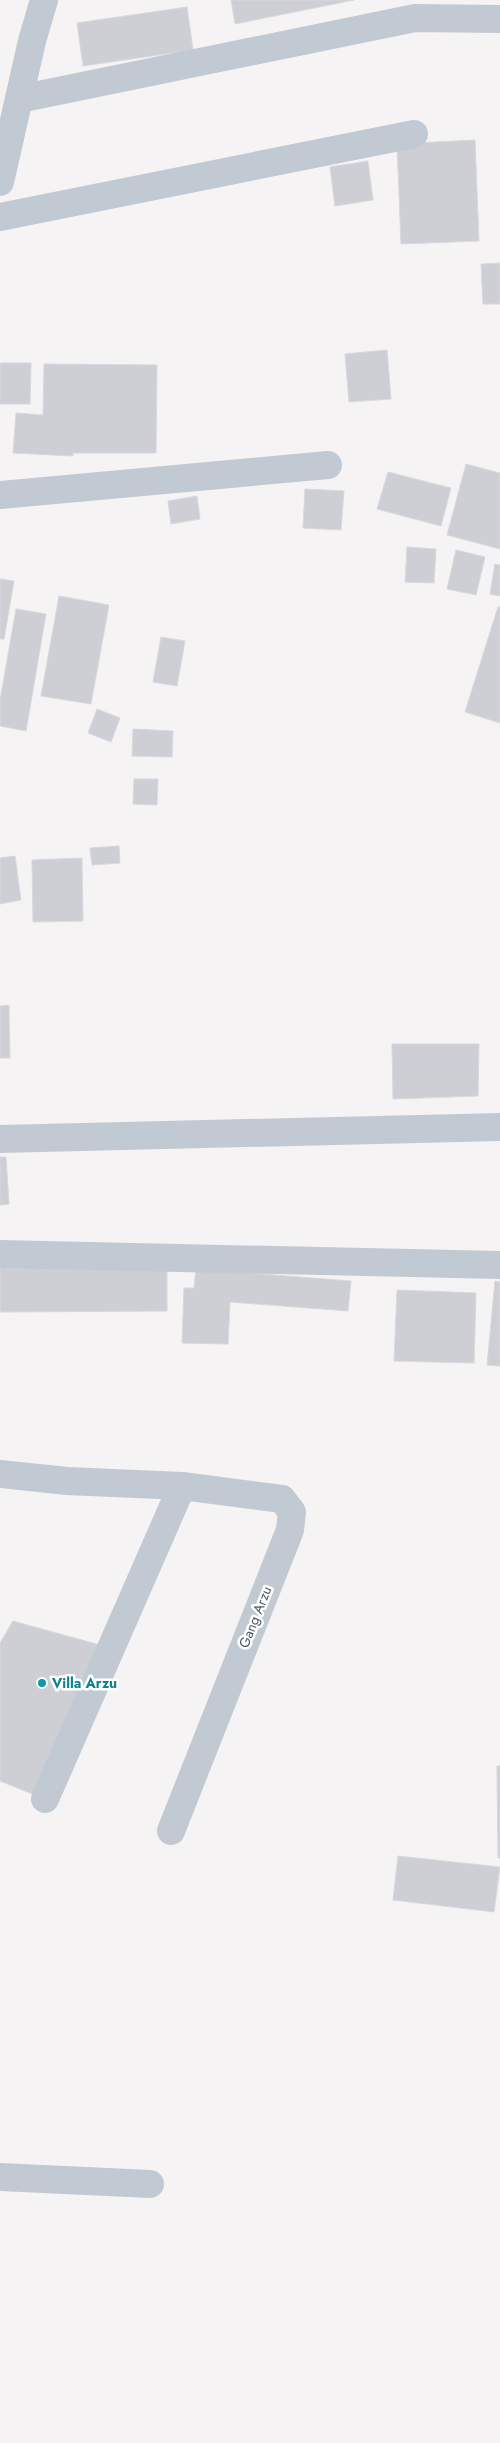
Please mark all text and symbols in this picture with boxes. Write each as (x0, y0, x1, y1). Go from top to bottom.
street label: Gang Arzu (234, 1583, 276, 1651)
place label: Villa Arzu (51, 1673, 117, 1693)
marker: Villa Arzu (36, 1677, 48, 1689)

